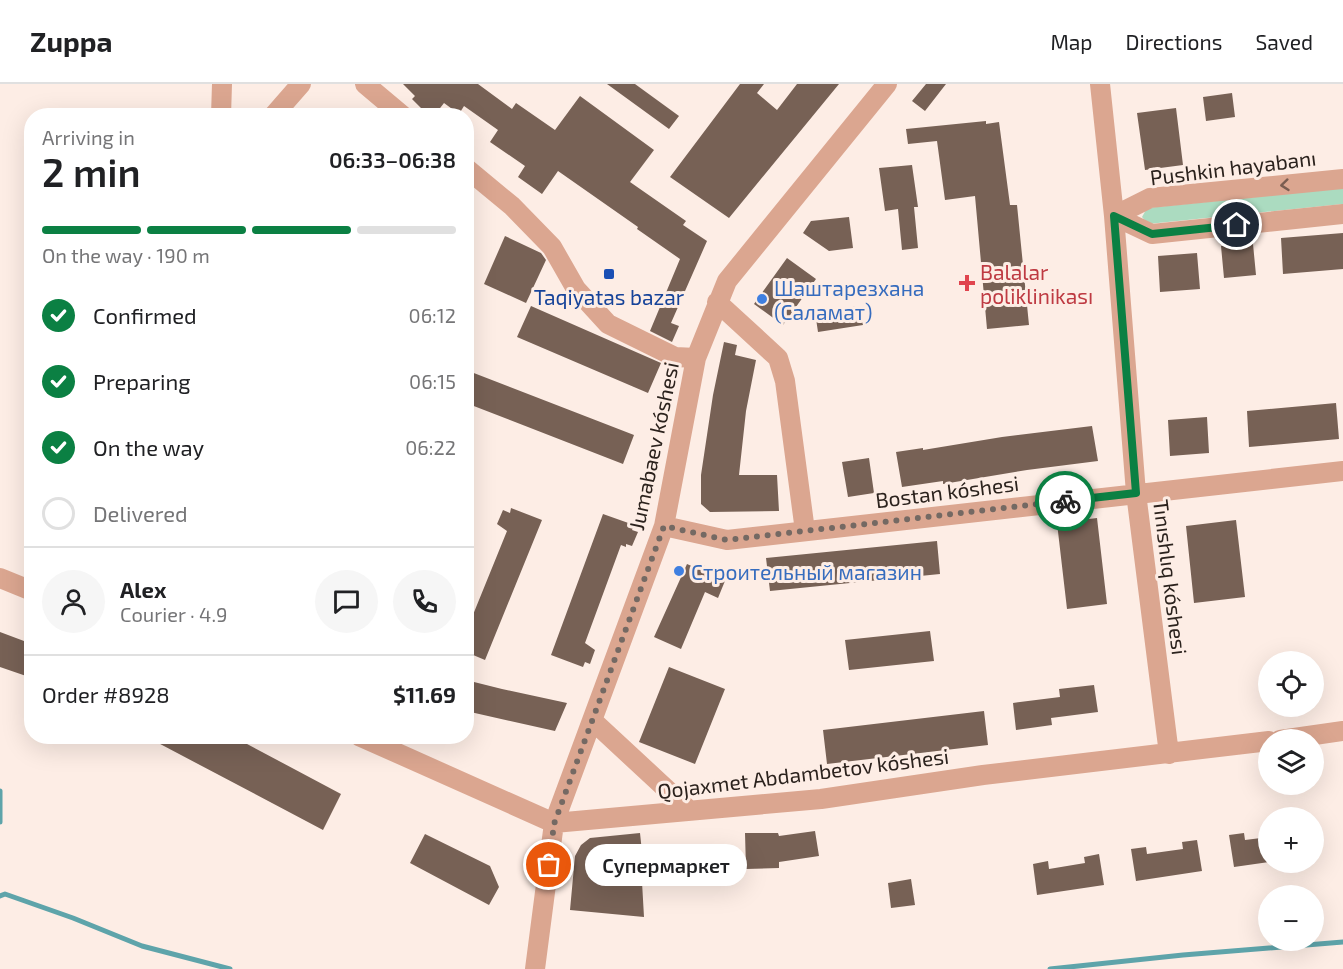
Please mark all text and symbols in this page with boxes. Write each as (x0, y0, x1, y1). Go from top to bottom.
text: Zuppa (30, 24, 113, 58)
text: Map (1050, 29, 1093, 54)
text: Directions (1126, 29, 1222, 54)
text: Saved (1255, 29, 1313, 54)
text: Arriving in (42, 125, 135, 149)
street label: Pushkin hayabanı (1148, 144, 1318, 190)
text: 06:33–06:38 (329, 146, 456, 172)
text: 2 min (42, 148, 141, 195)
one-way arrow (1280, 178, 1289, 191)
pin (1211, 199, 1262, 250)
icon: home (1220, 208, 1253, 241)
text: On the way · 190 m (42, 243, 210, 267)
place label: Balalar poliklinikası (980, 259, 1093, 308)
marker: Taqiyatas bazar (602, 267, 616, 281)
marker: Balalar poliklinikası (958, 274, 976, 292)
place label: Шаштарезхана (Саламат) (774, 275, 924, 324)
place label: Taqiyatas bazar (534, 284, 685, 309)
marker: Шаштарезхана (Саламат) (755, 292, 769, 306)
icon: check (42, 299, 75, 332)
text: Confirmed (93, 302, 197, 328)
text: 06:12 (409, 303, 456, 327)
street label: Jumabaev kóshesi (623, 360, 683, 532)
icon: check (42, 365, 75, 398)
text: Preparing (93, 368, 191, 394)
text: 06:15 (409, 369, 456, 393)
icon: check (42, 431, 75, 464)
text: On the way (93, 434, 204, 460)
text: 06:22 (405, 435, 456, 459)
street label: Bostan kóshesi (874, 470, 1020, 512)
courier (1035, 471, 1095, 531)
icon: bike (1049, 485, 1082, 518)
street label: Tınıshlıq kóshesi (1149, 498, 1193, 656)
text: Delivered (93, 500, 188, 526)
place label: Строительный магазин (691, 559, 922, 584)
marker: Строительный магазин (672, 564, 686, 578)
button: person (42, 570, 105, 633)
button: chat (315, 570, 378, 633)
button: phone (393, 570, 456, 633)
text: Alex (120, 576, 166, 602)
text: Courier · 4.9 (120, 602, 227, 626)
map controls (1258, 651, 1324, 951)
button: locate (1258, 651, 1324, 717)
text: Order #8928 (42, 681, 170, 707)
text: $11.69 (393, 681, 456, 707)
button: layers (1258, 729, 1324, 795)
street label: Qojaxmet Abdambetov kóshesi (656, 743, 950, 804)
button: + (1258, 807, 1324, 873)
pin (523, 839, 574, 890)
callout: Супермаркет (585, 844, 747, 886)
icon: bag (532, 848, 565, 881)
text: Супермаркет (602, 853, 730, 877)
button: − (1258, 885, 1324, 951)

